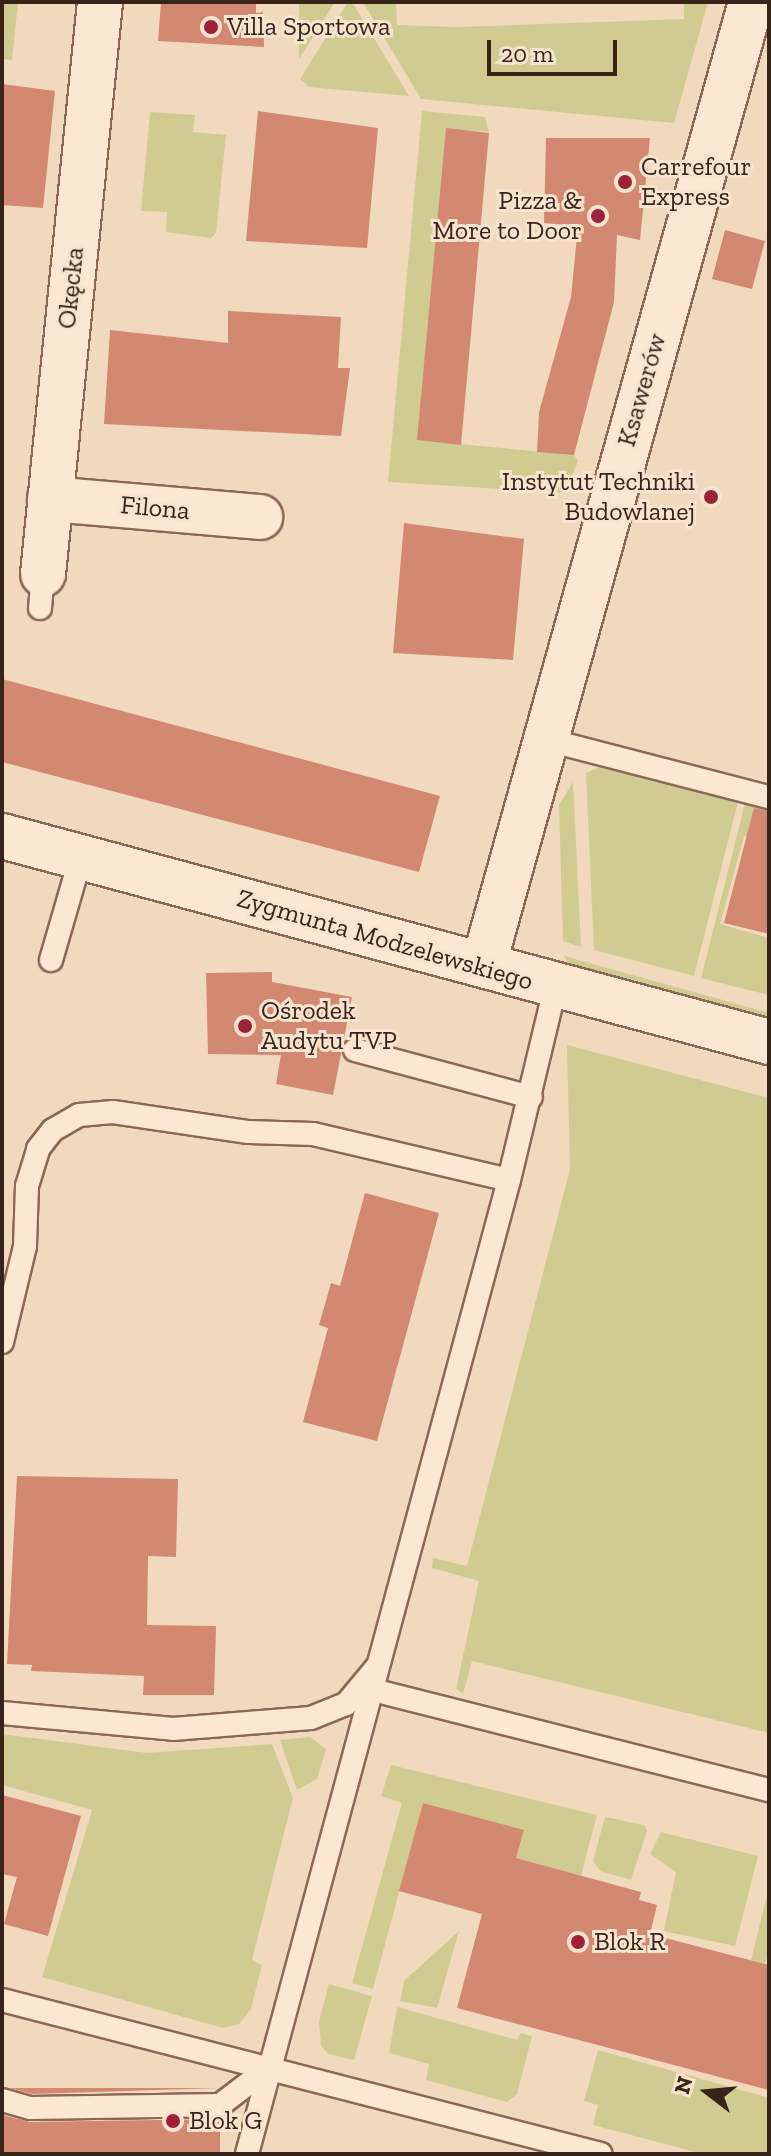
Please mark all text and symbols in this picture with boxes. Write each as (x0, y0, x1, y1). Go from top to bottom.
place label: Villa Sportowa (227, 11, 391, 43)
marker: Villa Sportowa (202, 18, 220, 36)
scale bar (491, 24, 621, 74)
text: 20 m (501, 39, 553, 68)
place label: Carrefour Express (641, 151, 751, 212)
marker: Carrefour Express (616, 173, 634, 191)
place label: Pizza & More to Door (432, 185, 582, 246)
marker: Pizza & More to Door (589, 207, 607, 225)
street label: Okęcka (51, 246, 91, 330)
street label: Ksawerów (611, 330, 673, 450)
place label: Instytut Techniki Budowlanej (501, 466, 695, 528)
marker: Instytut Techniki Budowlanej (702, 488, 720, 506)
street label: Filona (119, 489, 191, 527)
street label: Zygmunta Modzelewskiego (234, 883, 536, 997)
place label: Ośrodek Audytu TVP (261, 995, 397, 1056)
marker: Ośrodek Audytu TVP (236, 1017, 254, 1035)
place label: Blok R (594, 1926, 665, 1958)
marker: Blok R (569, 1933, 587, 1951)
north arrow (667, 2052, 747, 2132)
text: N (668, 2073, 699, 2097)
place label: Blok G (189, 2105, 262, 2137)
marker: Blok G (164, 2112, 182, 2130)

